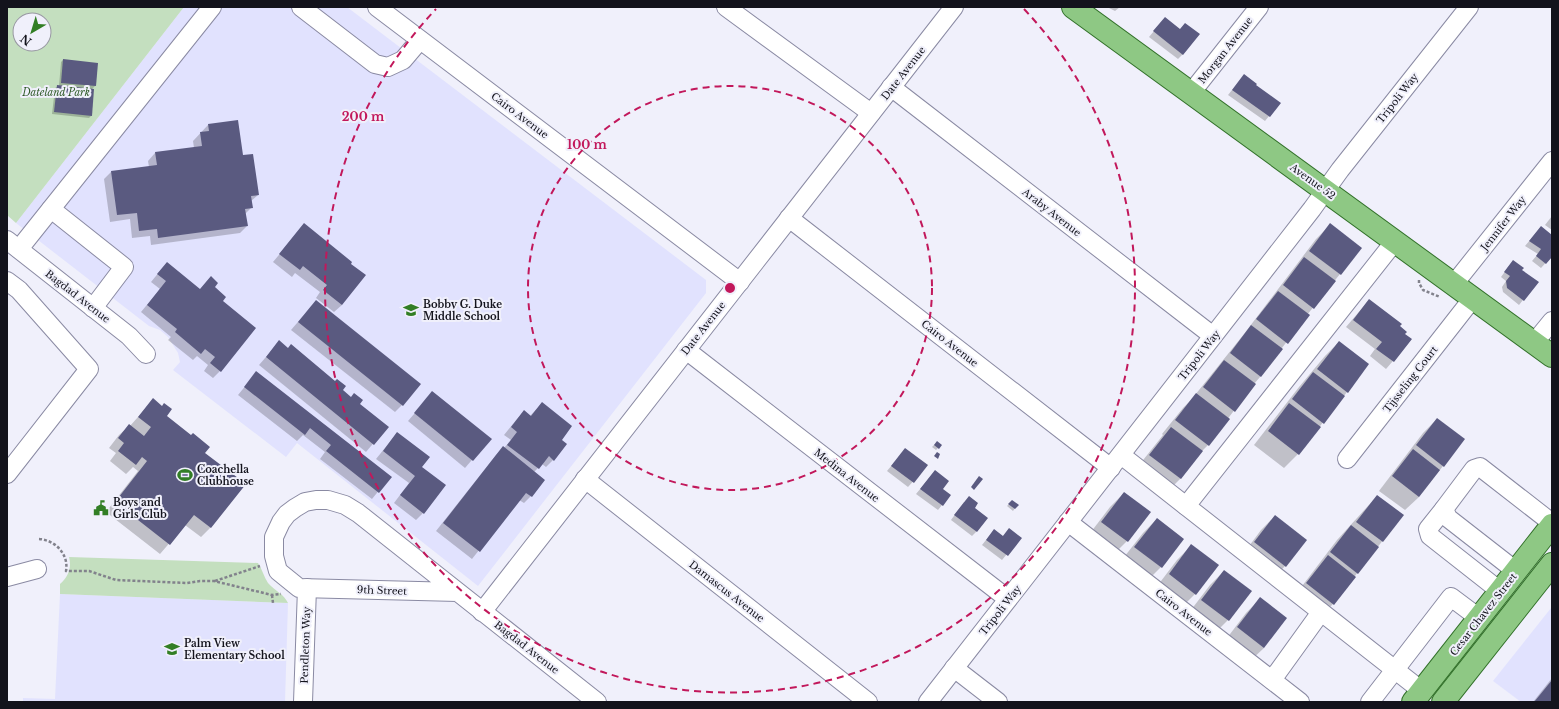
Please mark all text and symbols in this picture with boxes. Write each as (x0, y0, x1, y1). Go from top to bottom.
north arrow (12, 12, 52, 52)
street label: Morgan Avenue (1195, 14, 1256, 86)
text: N (17, 31, 34, 49)
street label: Date Avenue (878, 44, 928, 103)
street label: Tripoli Way (1374, 70, 1422, 126)
park label: Dateland Park (21, 86, 90, 99)
street label: Cairo Avenue (488, 90, 551, 141)
text: 200 m (342, 109, 385, 124)
text: 100 m (567, 137, 608, 152)
street label: Avenue 52 (1287, 160, 1338, 202)
street label: Araby Avenue (1019, 185, 1084, 240)
street label: Jennifer Way (1477, 193, 1529, 255)
street label: Bagdad Avenue (43, 267, 113, 326)
centre of rings (723, 281, 737, 295)
place label: Bobby G. Duke Middle School (423, 298, 502, 323)
street label: Date Avenue (678, 299, 728, 358)
school or university icon: Bobby G. Duke Middle School (402, 301, 420, 319)
street label: Cairo Avenue (919, 317, 981, 370)
street label: Tripoli Way (1176, 327, 1224, 383)
street label: Tijsseling Court (1380, 343, 1441, 415)
street label: Medina Avenue (811, 446, 882, 505)
place label: Coachella Clubhouse (197, 463, 254, 488)
sports icon: Coachella Clubhouse (176, 466, 194, 484)
place label: Boys and Girls Club (113, 496, 167, 521)
public building icon: Boys and Girls Club (92, 499, 110, 517)
street label: Damascus Avenue (686, 558, 767, 625)
street label: Cesar Chavez Street (1447, 570, 1520, 658)
street label: Tripoli Way (977, 582, 1025, 638)
street label: 9th Street (357, 583, 407, 598)
street label: Cairo Avenue (1153, 586, 1215, 639)
street label: Pendleton Way (298, 606, 313, 684)
street label: Bagdad Avenue (492, 618, 562, 677)
place label: Palm View Elementary School (184, 637, 285, 662)
school or university icon: Palm View Elementary School (163, 640, 181, 658)

